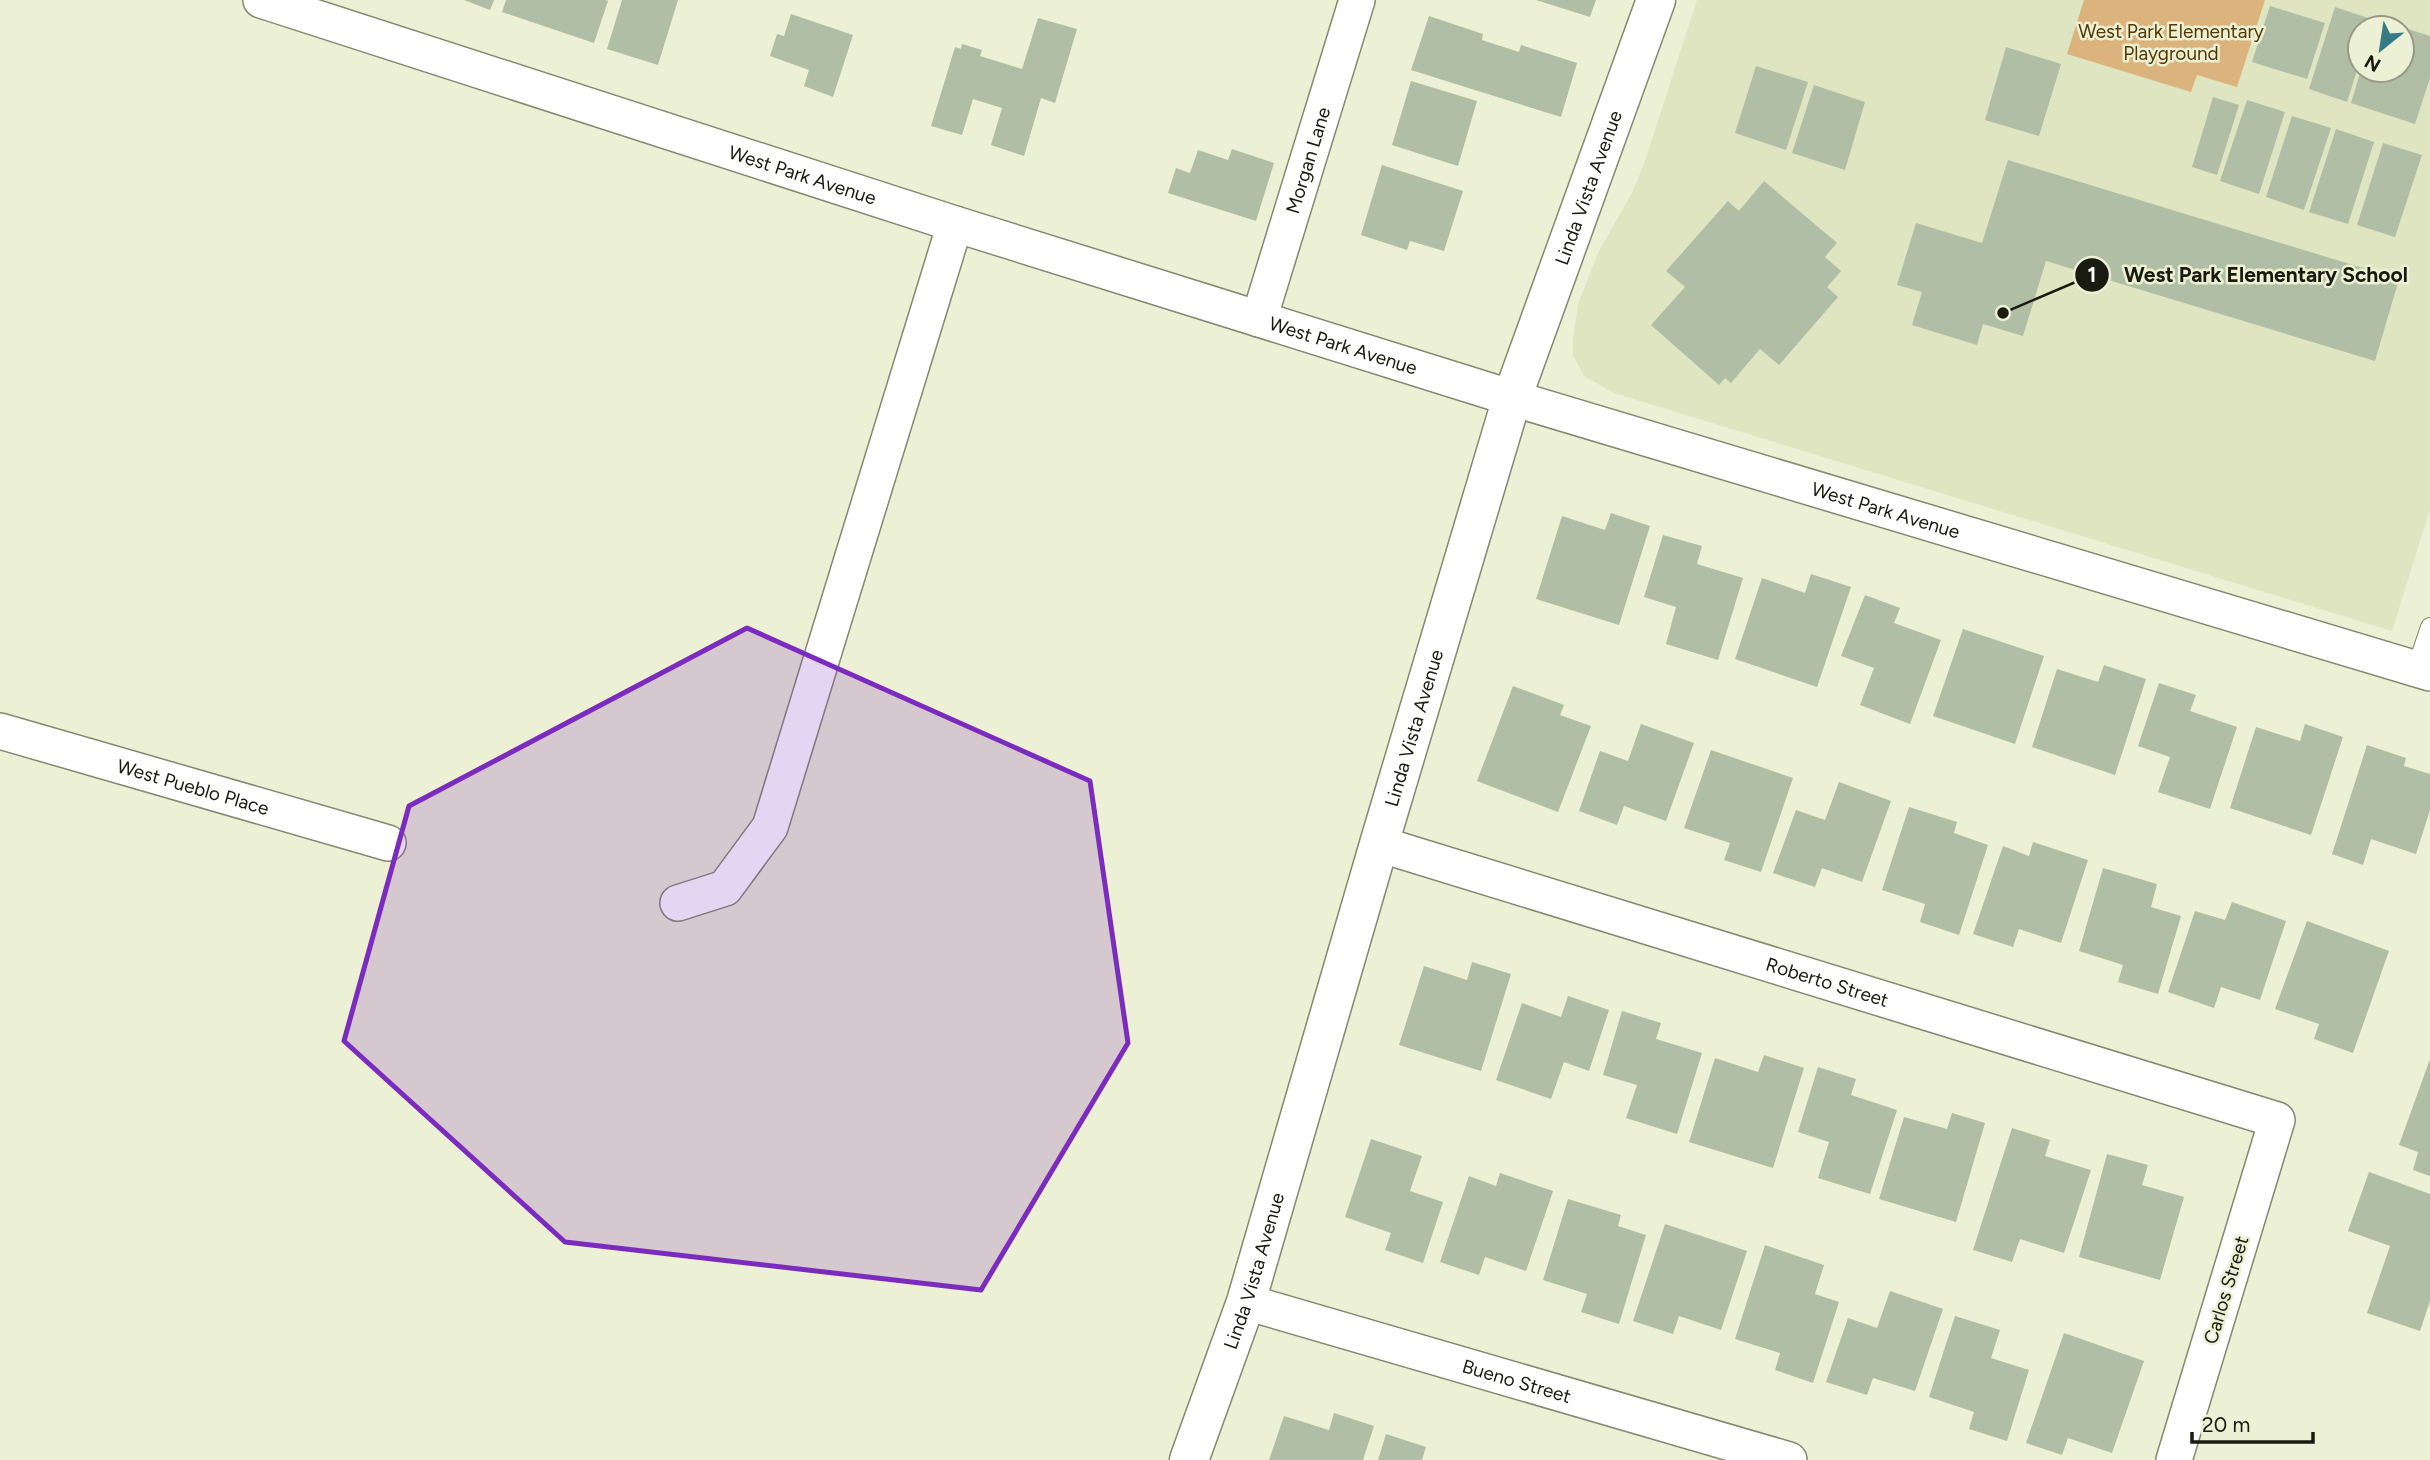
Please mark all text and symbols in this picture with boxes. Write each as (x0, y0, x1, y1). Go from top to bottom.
north arrow (2346, 14, 2416, 84)
park label: West Park Elementary Playground (2078, 20, 2264, 65)
text: N (2361, 50, 2385, 77)
street label: Morgan Lane (1281, 104, 1335, 216)
street label: Linda Vista Avenue (1550, 107, 1627, 268)
street label: West Park Avenue (726, 140, 879, 209)
callout: West Park Elementary School (2075, 254, 2422, 296)
text: 1 (2088, 262, 2096, 287)
text: West Park Elementary School (2124, 262, 2408, 287)
street label: West Park Avenue (1266, 311, 1420, 379)
street label: West Park Avenue (1809, 477, 1963, 543)
street label: Linda Vista Avenue (1379, 647, 1448, 809)
street label: West Pueblo Place (114, 754, 272, 820)
street label: Roberto Street (1763, 952, 1891, 1011)
street label: Linda Vista Avenue (1218, 1190, 1289, 1352)
street label: Carlos Street (2199, 1233, 2253, 1347)
street label: Bueno Street (1460, 1354, 1574, 1407)
scale bar (2192, 1400, 2313, 1444)
text: 20 m (2202, 1412, 2250, 1437)

